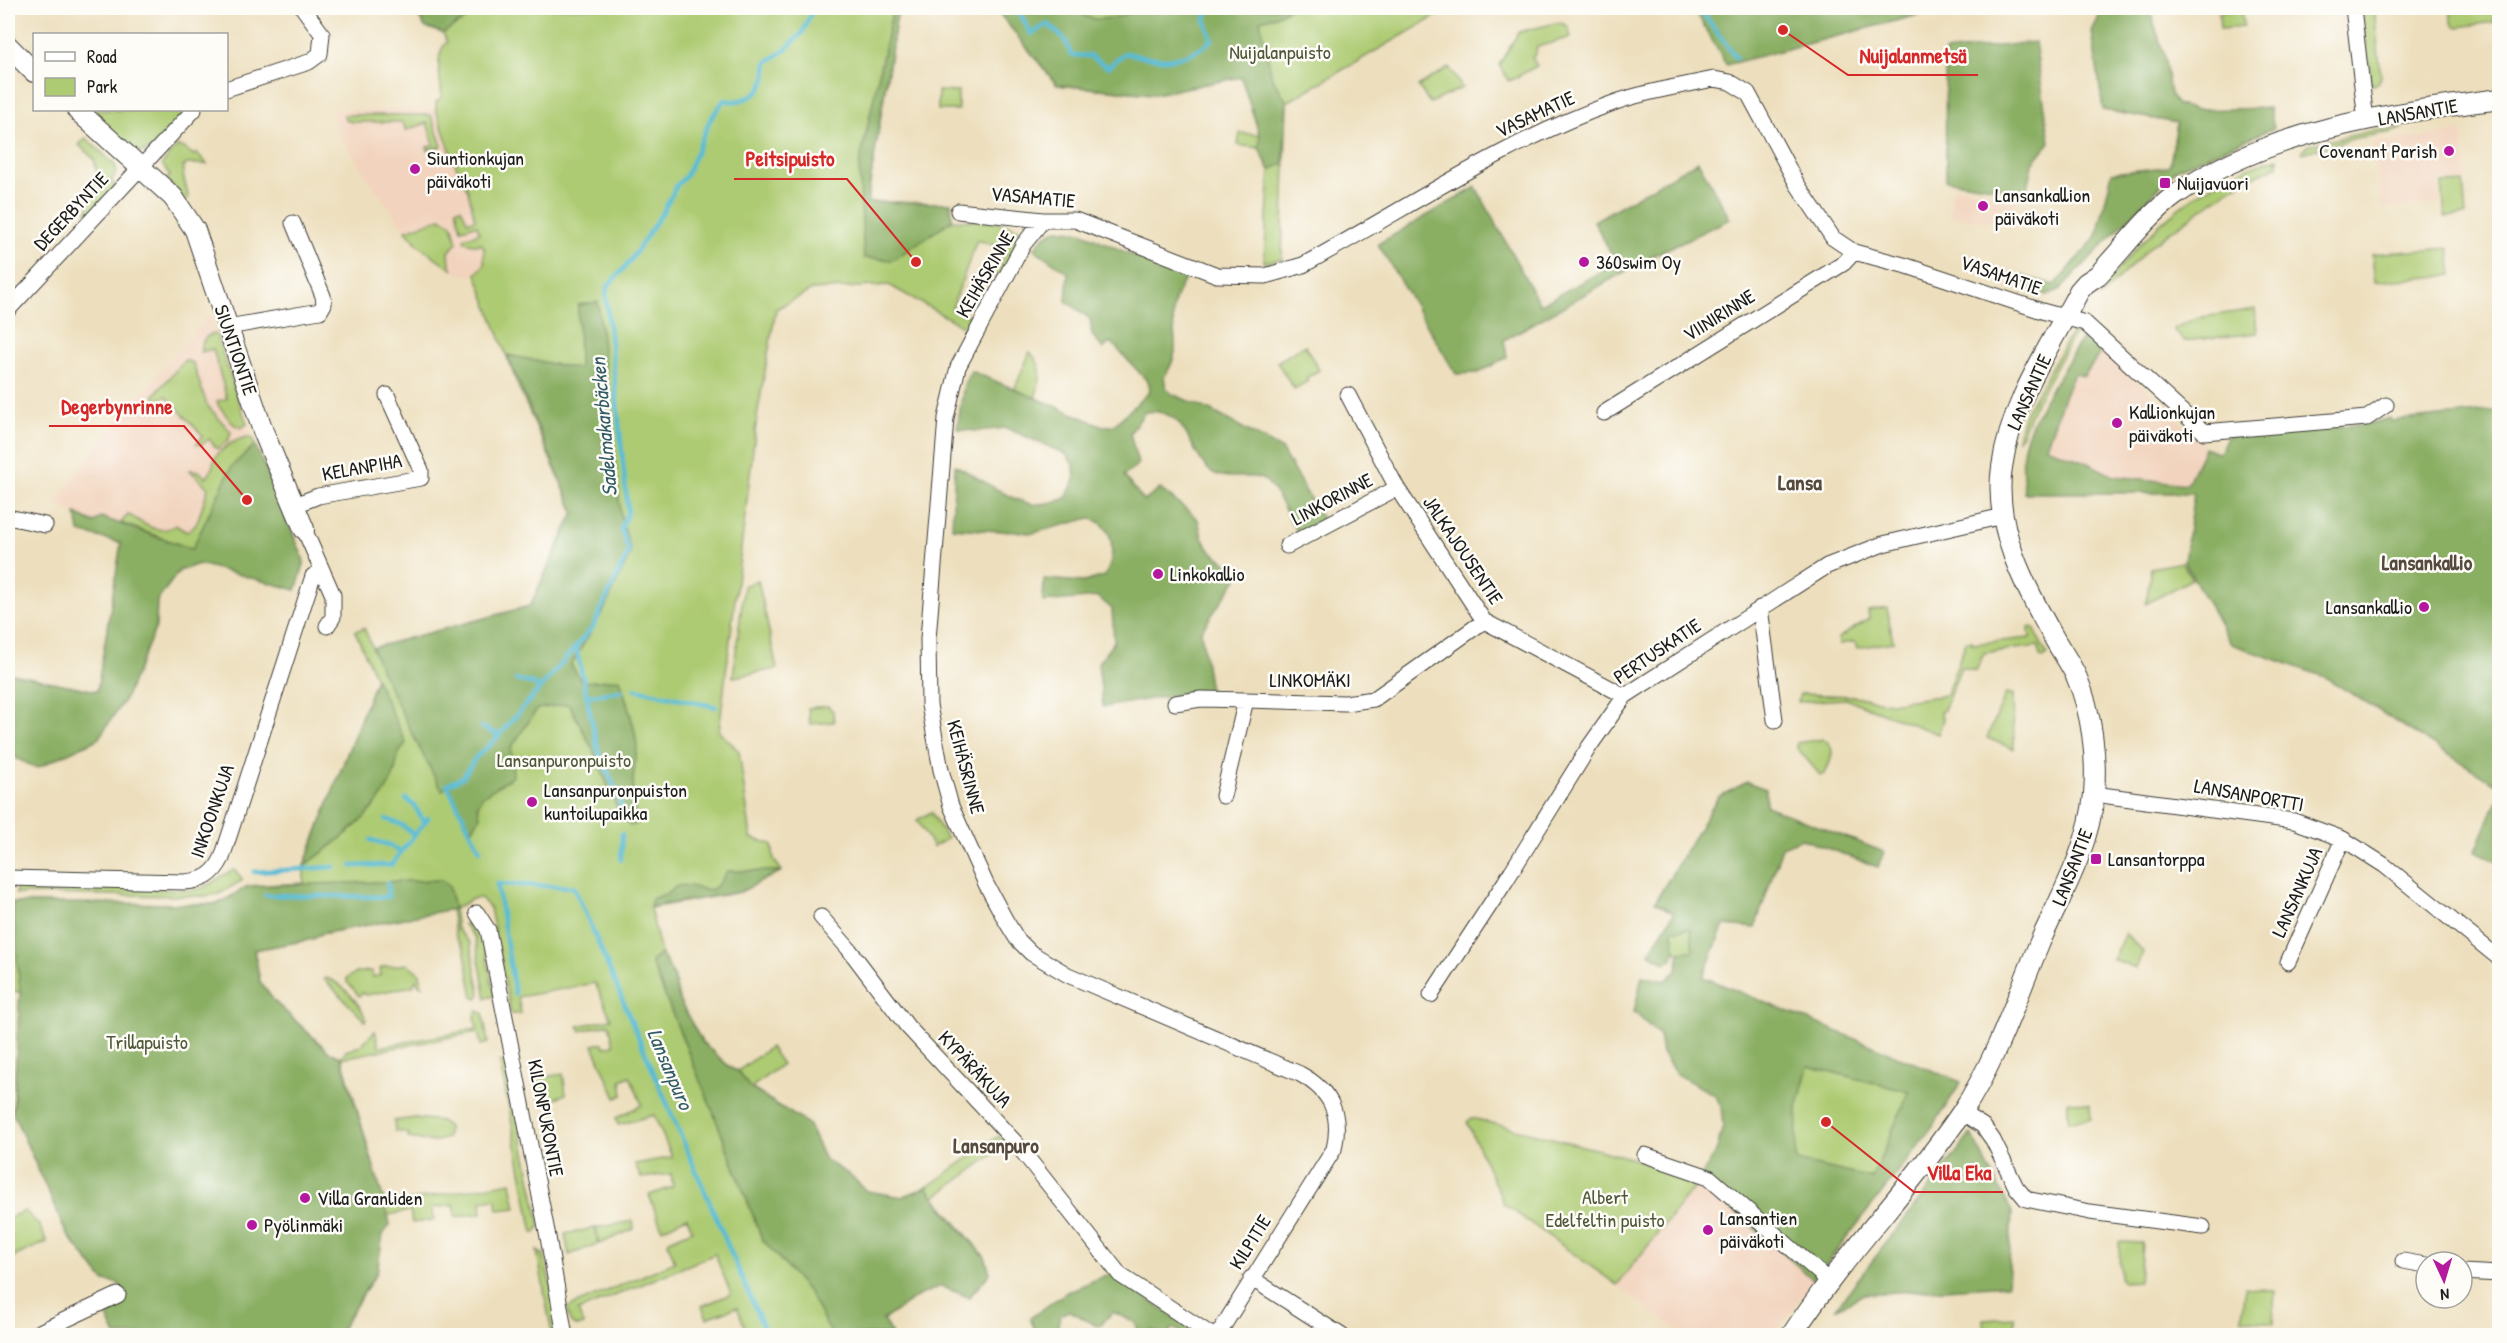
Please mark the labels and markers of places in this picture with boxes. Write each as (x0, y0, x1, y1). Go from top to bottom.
callout: Nuijalanmetsä (1848, 36, 1978, 75)
place label: Covenant Parish (2319, 137, 2437, 164)
callout: Peitsipuisto (734, 140, 847, 179)
place label: Siuntionkujan päiväkoti (427, 144, 524, 194)
marker: Covenant Parish (2442, 144, 2456, 158)
marker: Siuntionkujan päiväkoti (408, 162, 422, 176)
place label: Nuijavuori (2177, 169, 2249, 196)
marker: Nuijavuori (2158, 176, 2172, 190)
place label: Lansankallion päiväkoti (1995, 181, 2090, 231)
marker: Lansankallion päiväkoti (1976, 199, 1990, 213)
place label: 360swim Oy (1596, 248, 1681, 275)
marker: 360swim Oy (1577, 255, 1591, 269)
callout: Degerbynrinne (49, 387, 184, 426)
place label: Kallionkujan päiväkoti (2129, 398, 2215, 448)
marker: Kallionkujan päiväkoti (2110, 416, 2124, 430)
place label: Linkokallio (1170, 560, 1245, 587)
marker: Linkokallio (1151, 567, 1165, 581)
place label: Lansankallio (2326, 593, 2412, 620)
marker: Lansankallio (2417, 600, 2431, 614)
place label: Lansanpuronpuiston kuntoilupaikka (544, 776, 687, 826)
marker: Lansanpuronpuiston kuntoilupaikka (525, 795, 539, 809)
place label: Lansantorppa (2108, 845, 2205, 872)
marker: Lansantorppa (2089, 852, 2103, 866)
callout: Villa Eka (1914, 1153, 2003, 1192)
place label: Villa Granliden (317, 1184, 423, 1211)
marker: Villa Granliden (298, 1191, 312, 1205)
place label: Lansantien päiväkoti (1720, 1204, 1797, 1254)
place label: Pyölinmäki (264, 1211, 343, 1238)
marker: Pyölinmäki (245, 1218, 259, 1232)
marker: Lansantien päiväkoti (1701, 1223, 1715, 1237)

